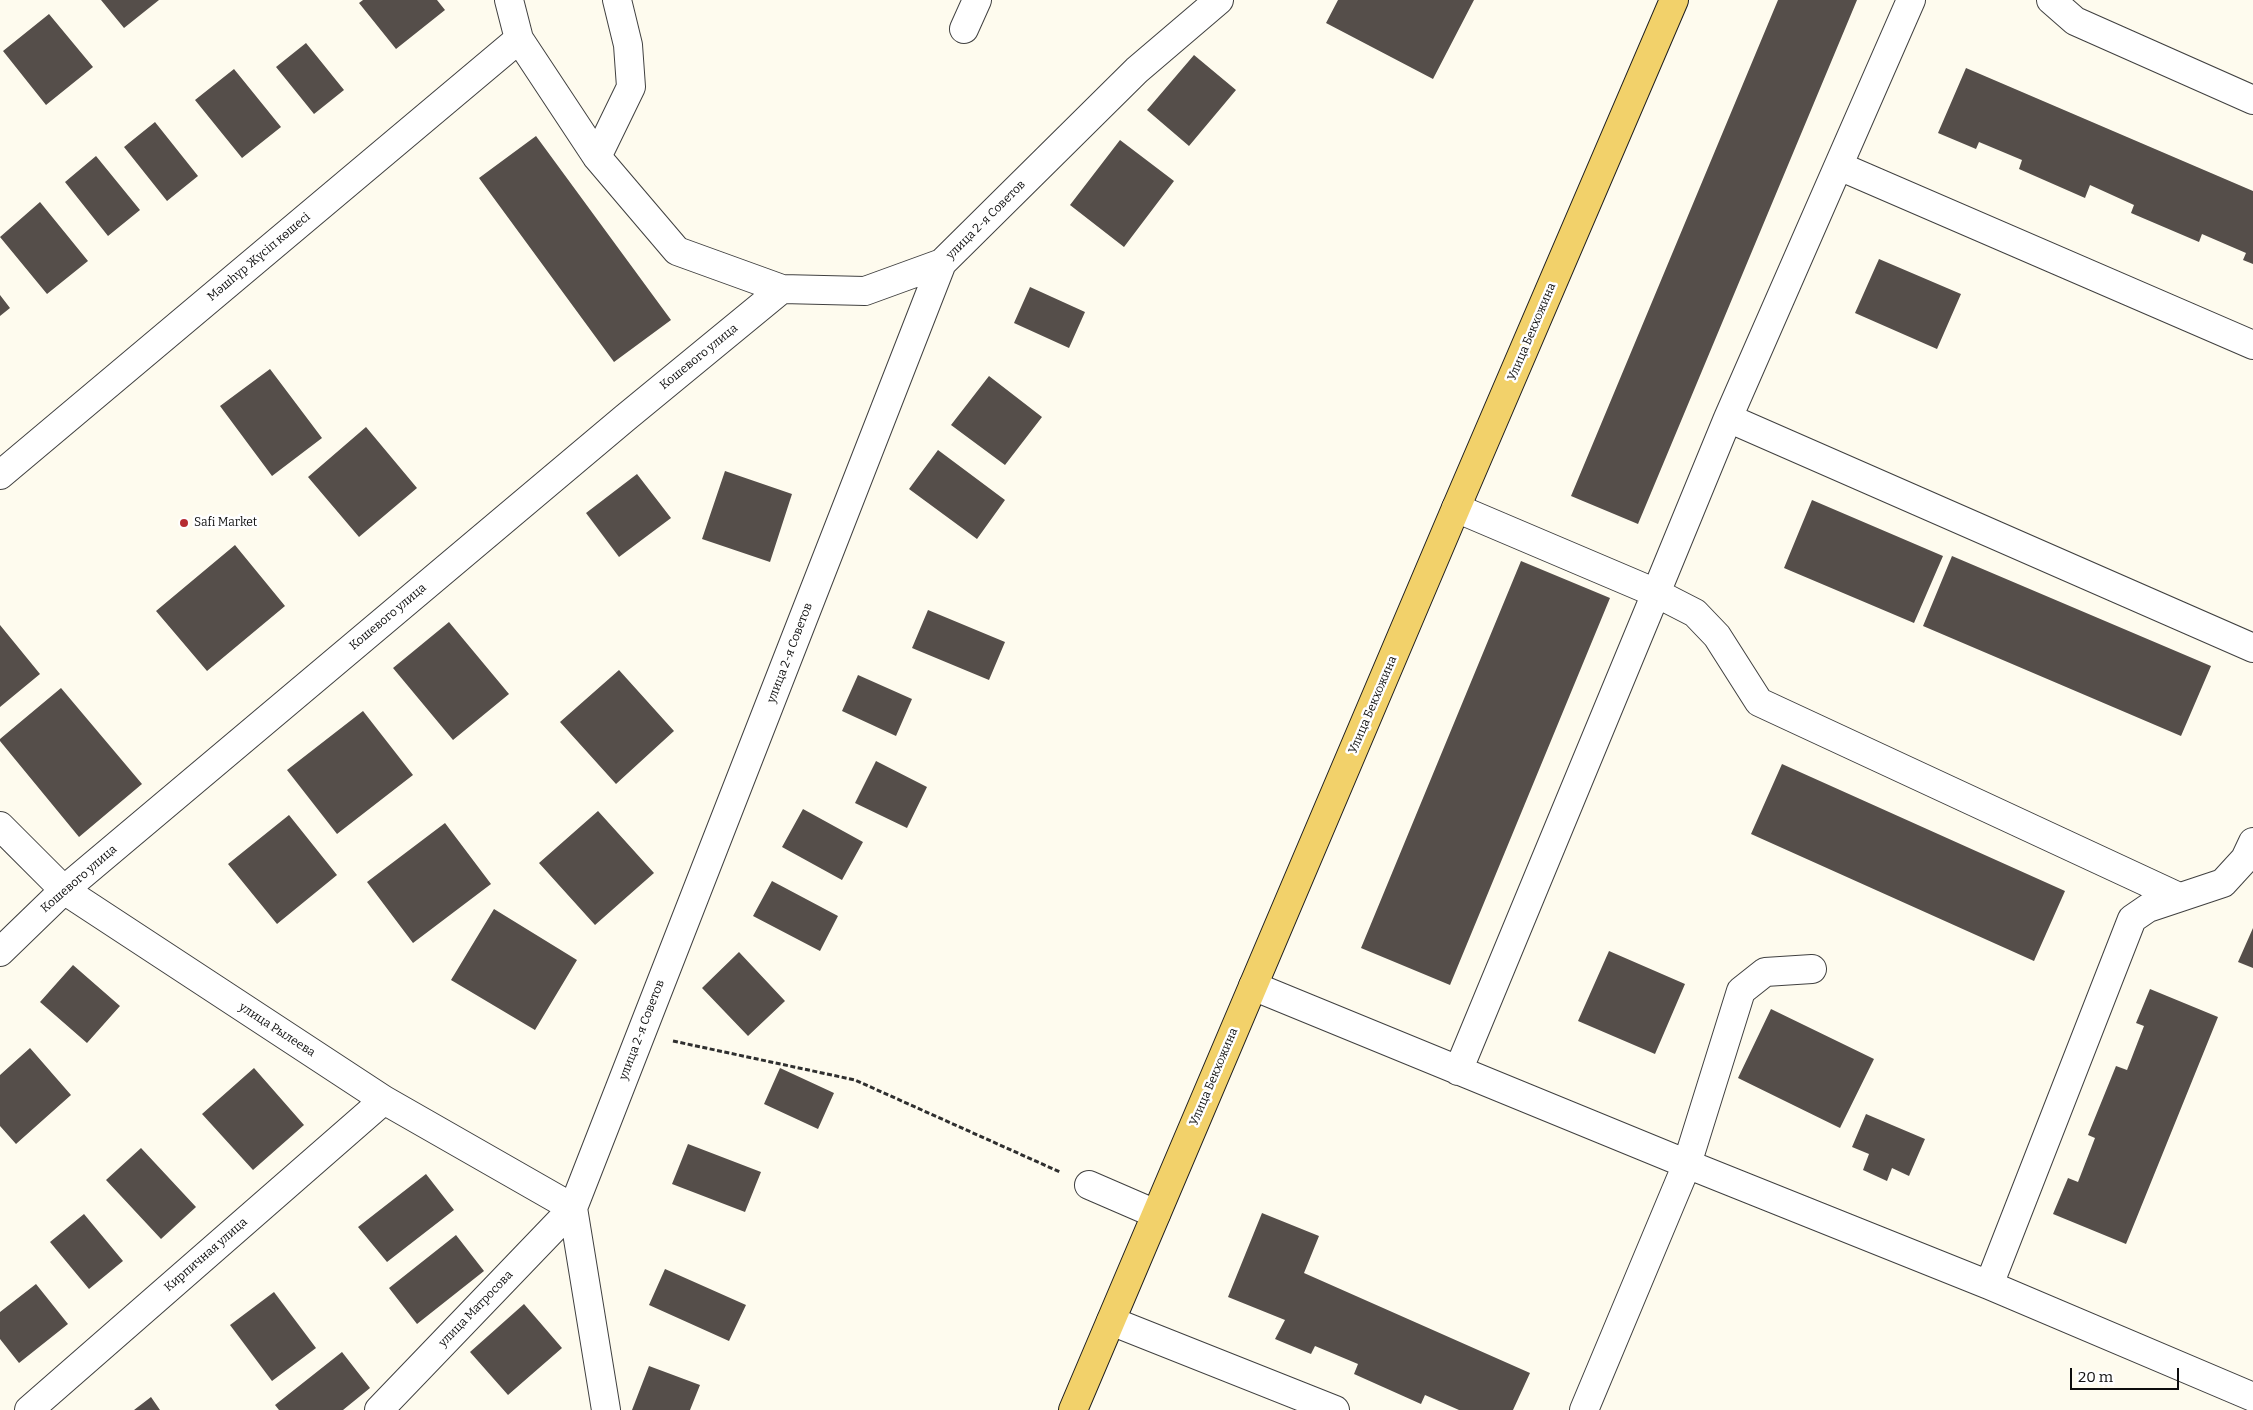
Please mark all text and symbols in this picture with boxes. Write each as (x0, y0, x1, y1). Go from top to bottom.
street label: улица 2-я Советов (943, 177, 1029, 263)
street label: Мәшһүр Жүсіп көшесі (205, 210, 313, 304)
street label: Улица Бекхожина (1505, 281, 1559, 383)
street label: Кошевого улица (657, 321, 741, 393)
place label: Safi Market (194, 516, 257, 530)
marker: Safi Market (178, 517, 190, 529)
street label: Кошевого улица (347, 581, 429, 653)
street label: улица 2-я Советов (764, 601, 816, 705)
street label: Улица Бекхожина (1346, 654, 1400, 756)
street label: Кошевого улица (38, 842, 120, 916)
street label: улица 2-я Советов (616, 978, 668, 1082)
street label: улица Рылеева (236, 1000, 318, 1060)
street label: Улица Бекхожина (1187, 1026, 1241, 1128)
street label: Кирпичная улица (162, 1215, 250, 1295)
street label: улица Матросова (436, 1268, 516, 1350)
scale bar (2073, 1358, 2182, 1390)
text: 20 m (2078, 1368, 2113, 1386)

